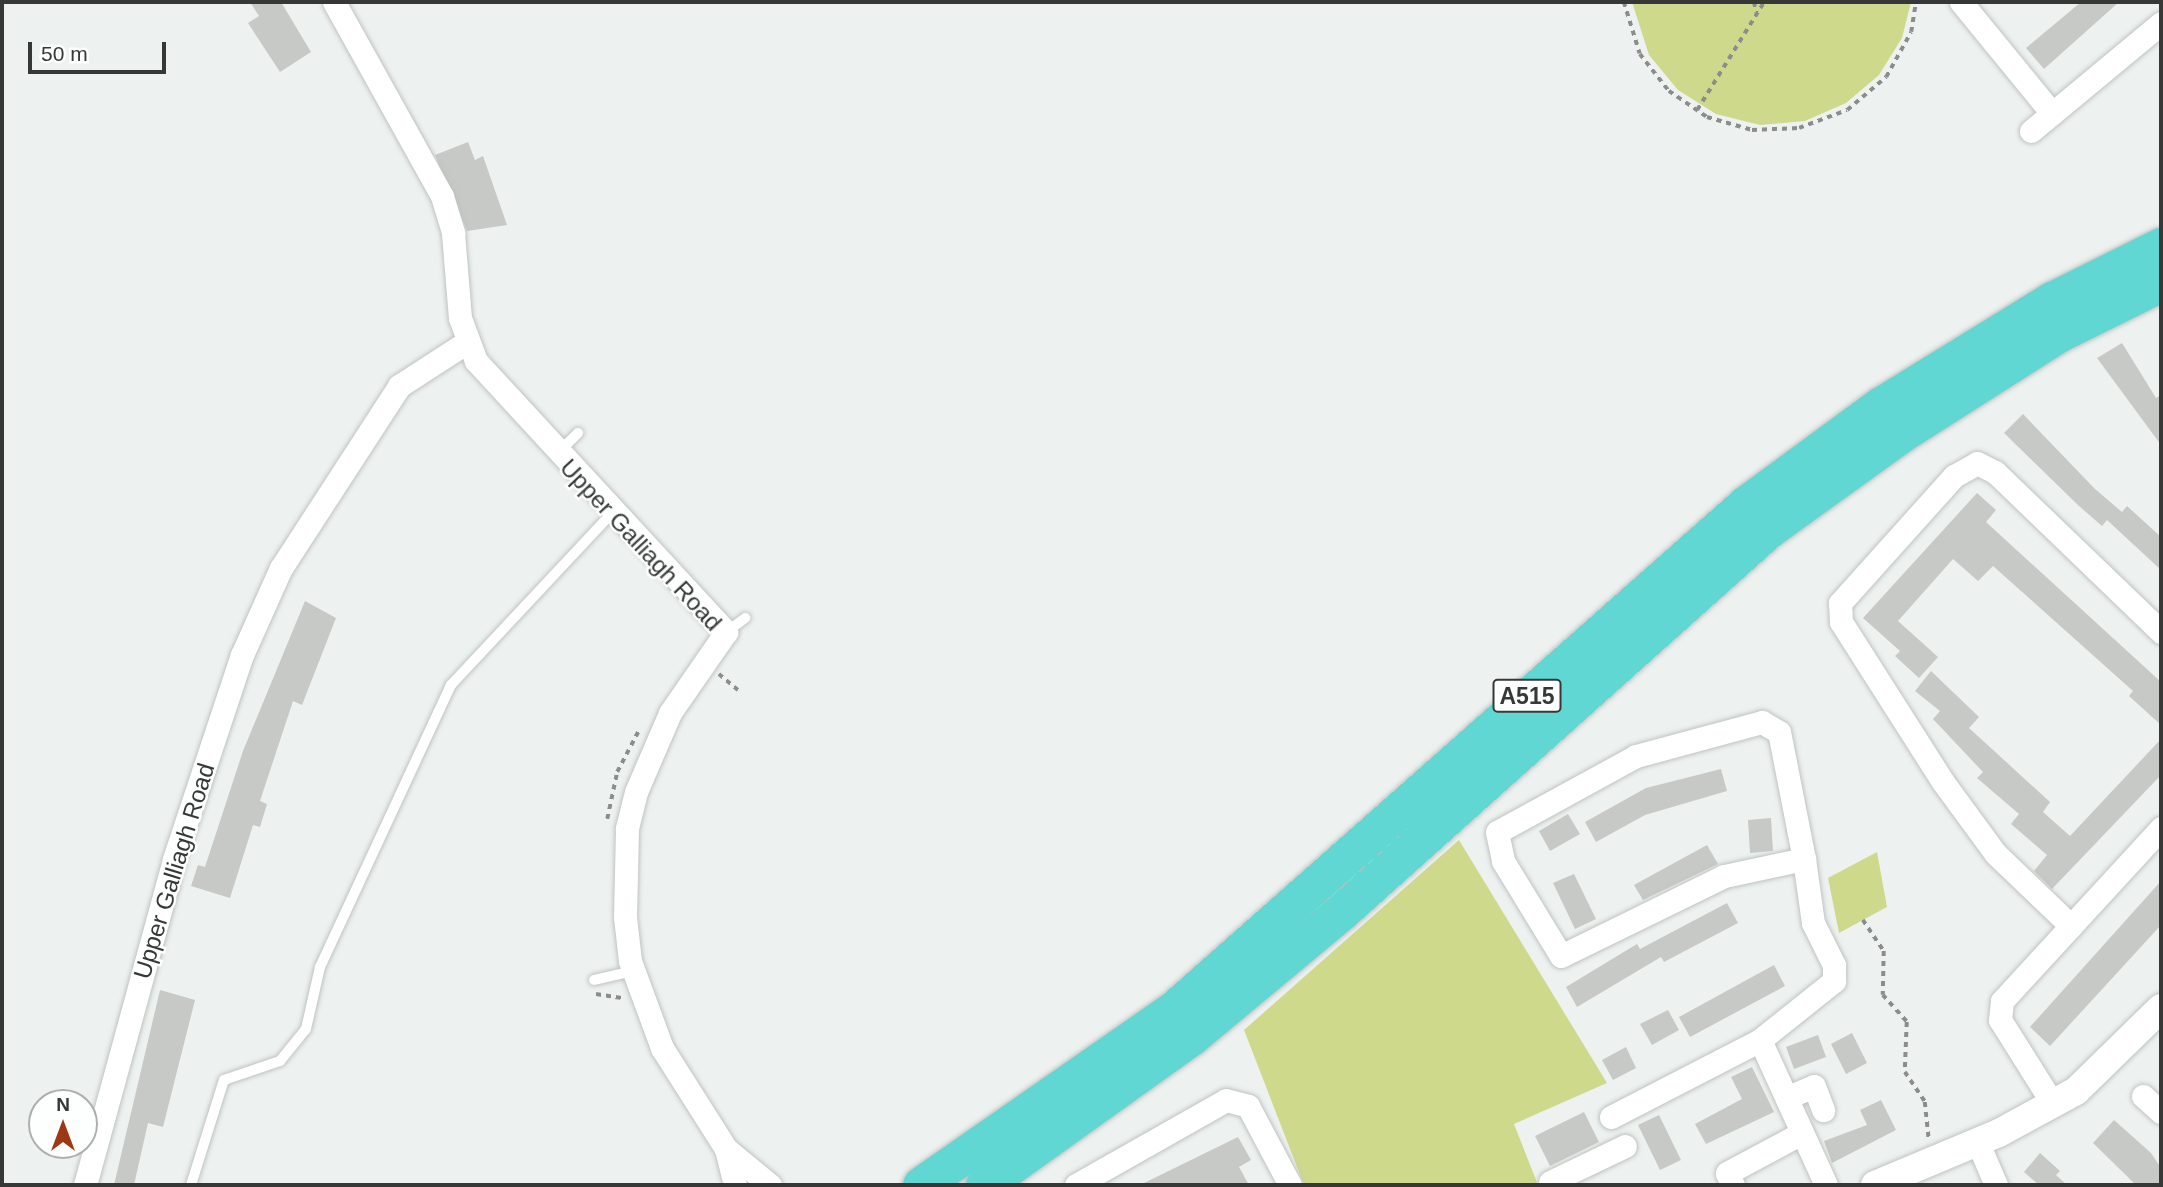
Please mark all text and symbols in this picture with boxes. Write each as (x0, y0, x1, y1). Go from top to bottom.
scale bar (32, 28, 170, 72)
text: 50 m (41, 42, 88, 65)
street label: Upper Galliagh Road (554, 453, 728, 637)
road number: A515 (1492, 676, 1562, 716)
street label: Upper Galliagh Road (127, 760, 221, 982)
north arrow (28, 1089, 98, 1159)
text: N (56, 1094, 70, 1115)

